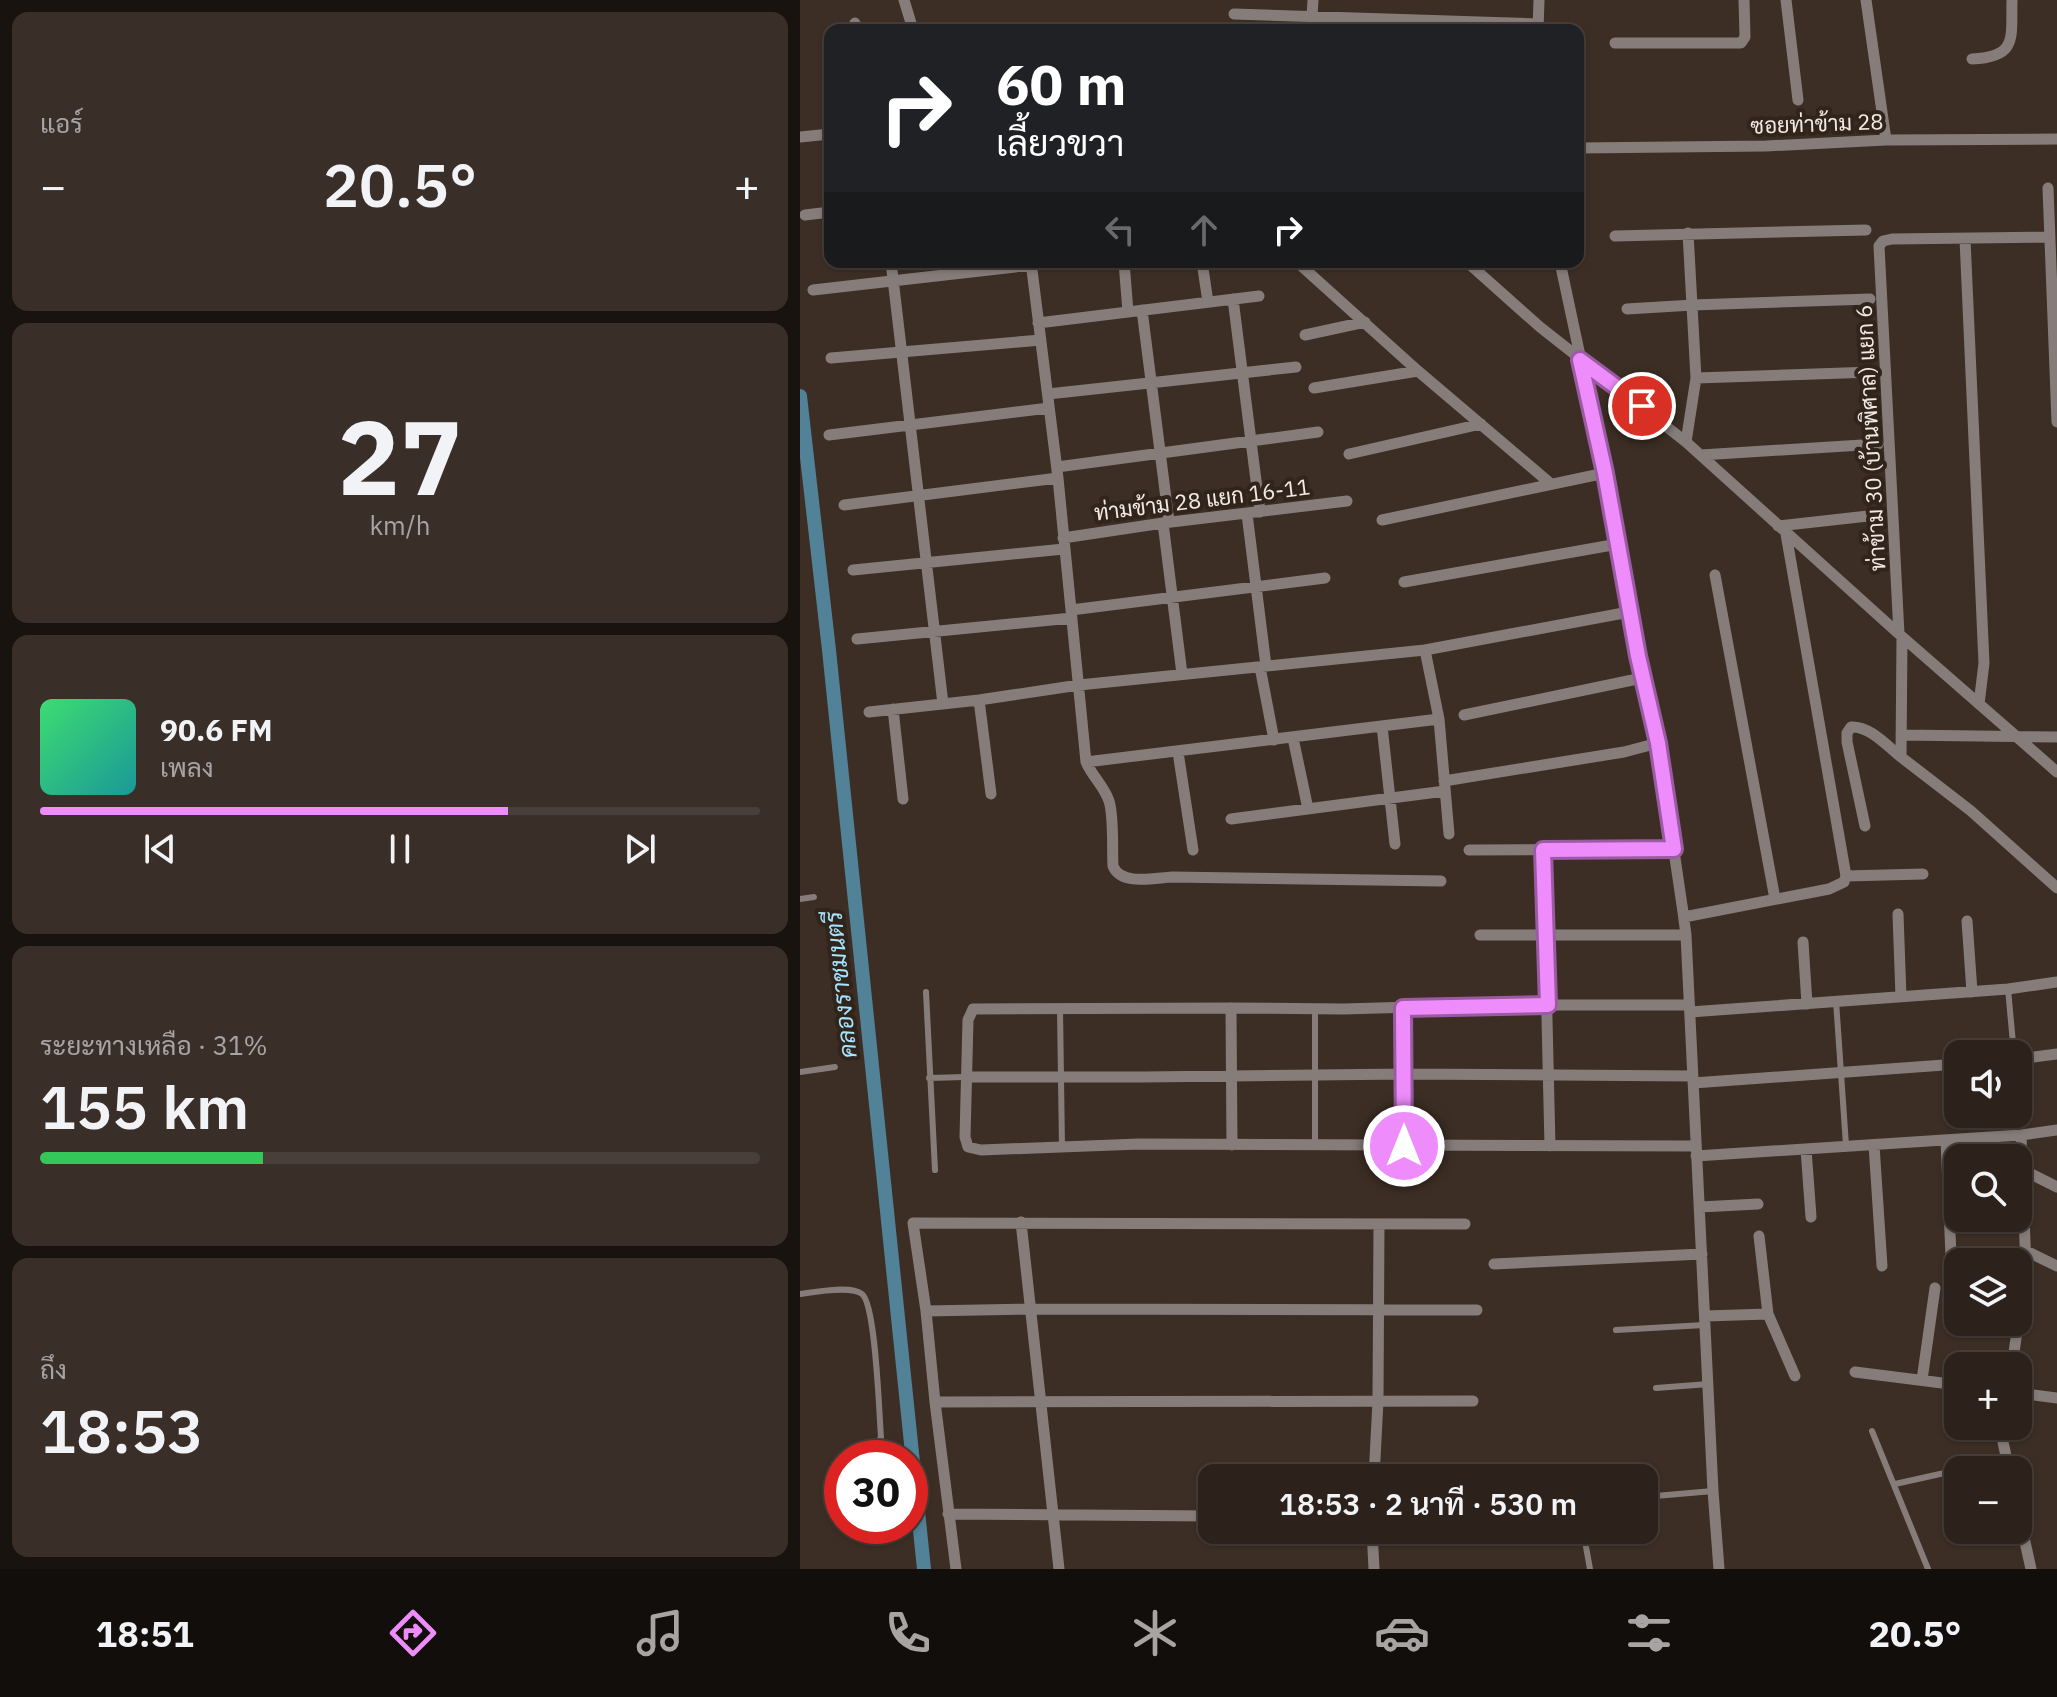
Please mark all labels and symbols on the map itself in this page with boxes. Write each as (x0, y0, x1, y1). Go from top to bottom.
street label: ซอยท่าข้าม 28 (1750, 106, 1884, 140)
street label: ท่าข้าม 30 (บ้านพิศาล) แยก 6 (1849, 304, 1891, 572)
pin (1608, 372, 1676, 440)
street label: ท่ามข้าม 28 แยก 16-11 (1092, 471, 1312, 527)
water label: คลองราชมนตรี (816, 908, 864, 1060)
position arrow (1362, 1104, 1446, 1188)
speed limit sign: 30 (824, 1440, 928, 1544)

